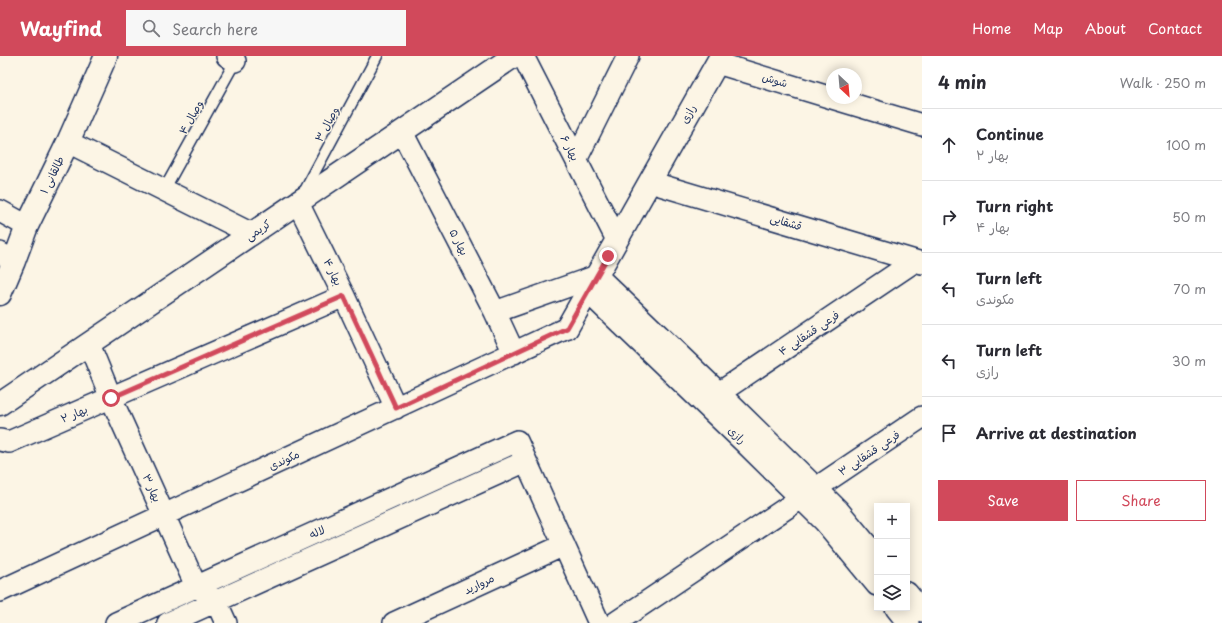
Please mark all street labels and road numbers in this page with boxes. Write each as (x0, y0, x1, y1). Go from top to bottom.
street label: شوش (760, 68, 790, 91)
street label: وصال ۴ (174, 96, 207, 137)
street label: رازی (675, 101, 700, 126)
street label: وصال ۳ (310, 103, 343, 145)
street label: بهار ۶ (557, 132, 584, 164)
street label: طالقانی ۱ (35, 153, 68, 197)
street label: قشقایی (768, 209, 804, 234)
street label: کریمی (241, 215, 274, 244)
street label: بهار ۵ (446, 225, 473, 258)
street label: بهار ۴ (320, 255, 347, 288)
street label: فرعی قشقایی ۴ (775, 306, 843, 359)
street label: بهار ۲ (58, 400, 90, 427)
street label: رازی (724, 422, 750, 448)
street label: فرعی قشقایی ۳ (834, 426, 903, 480)
street label: مکوندی (265, 445, 302, 474)
street label: بهار ۳ (139, 471, 166, 505)
street label: لاله (306, 521, 327, 542)
street label: مروارید (461, 569, 497, 598)

